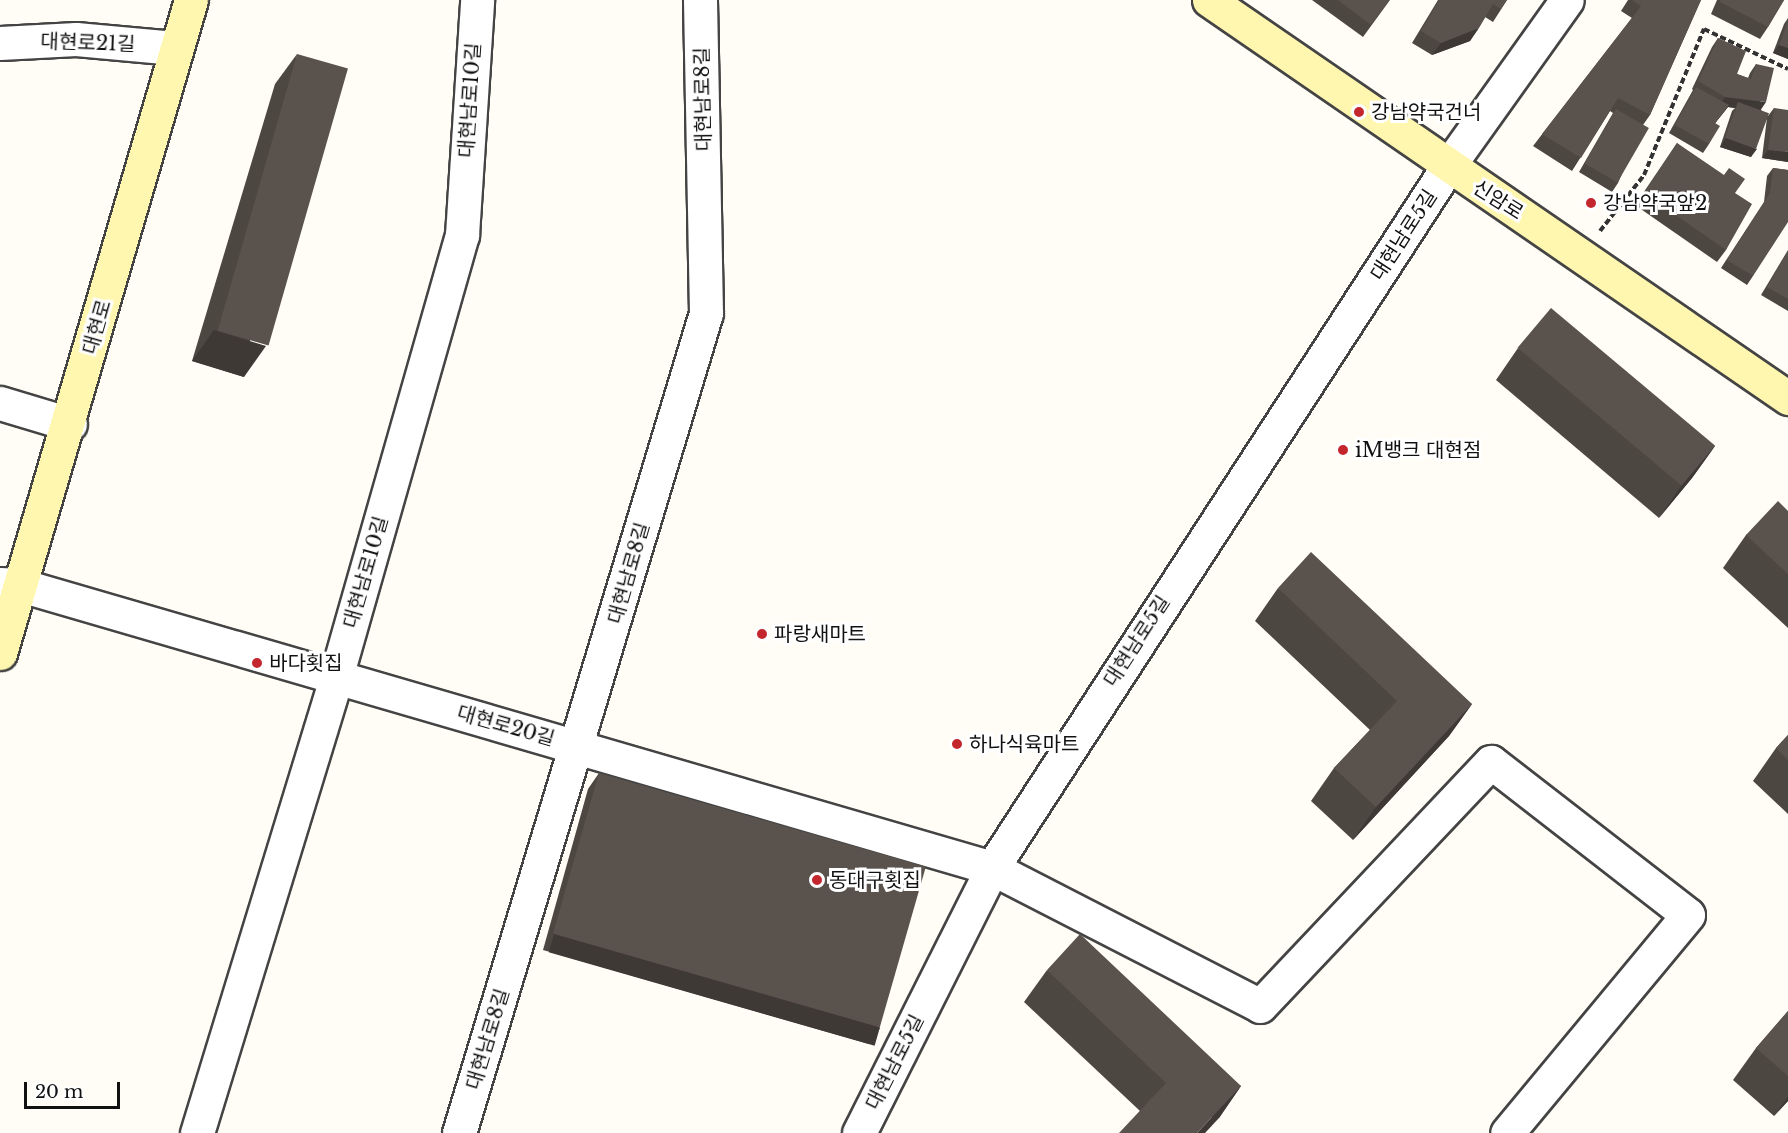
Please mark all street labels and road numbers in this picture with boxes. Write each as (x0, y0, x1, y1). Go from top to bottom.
street label: 대현로21길 (40, 29, 136, 57)
street label: 대현남로10길 (454, 42, 486, 158)
street label: 대현남로8길 (690, 47, 716, 151)
street label: 신암로 (1468, 175, 1528, 225)
street label: 대현남로5길 (1366, 185, 1442, 285)
street label: 대현로 (78, 297, 116, 357)
street label: 대현남로10길 (339, 513, 393, 631)
street label: 대현남로8길 (603, 520, 655, 626)
street label: 대현남로5길 (1099, 591, 1175, 691)
street label: 대현로20길 (455, 701, 557, 751)
street label: 대현남로8길 (461, 986, 515, 1092)
street label: 대현남로5길 (861, 1011, 929, 1113)

